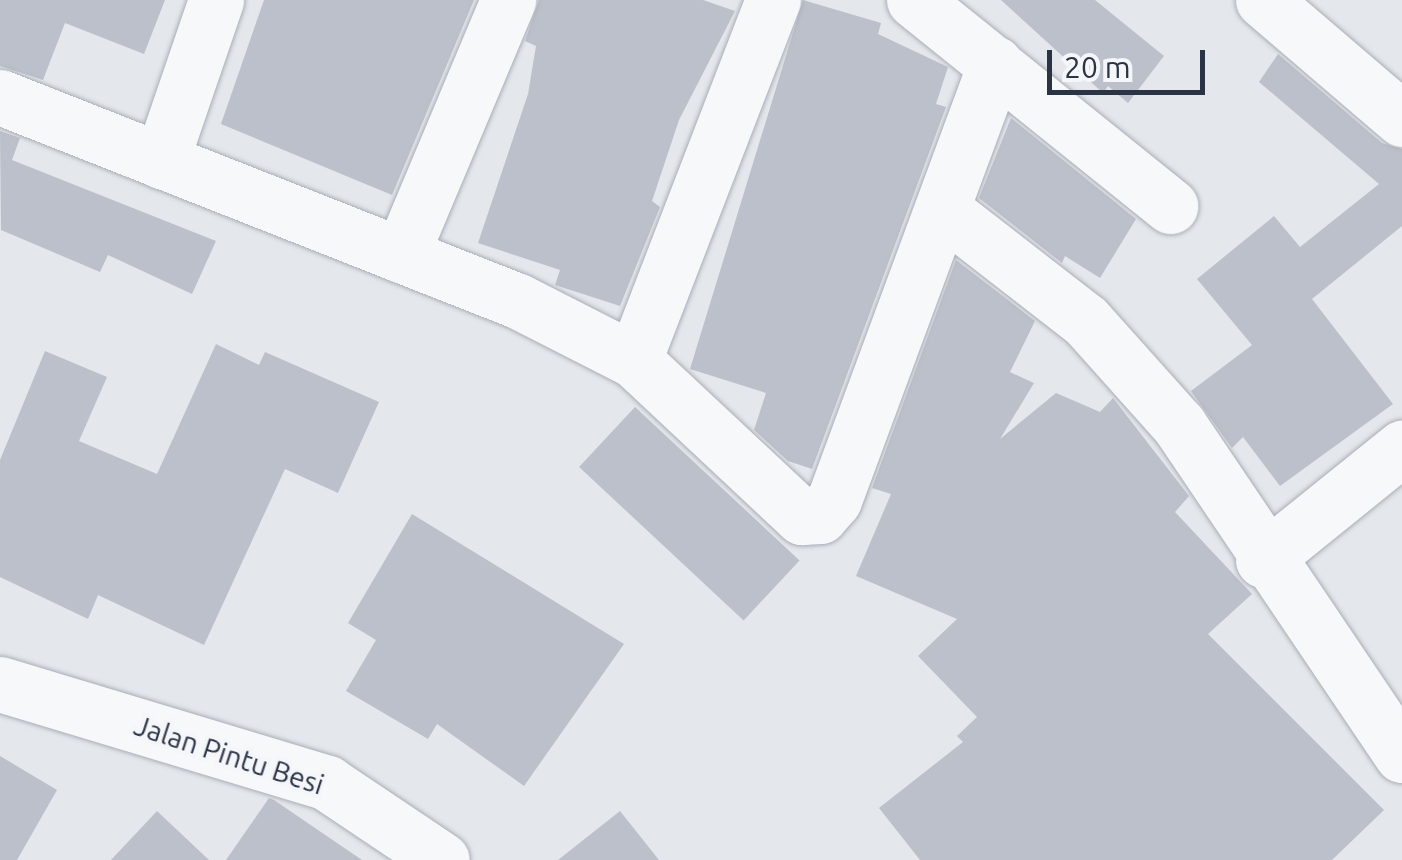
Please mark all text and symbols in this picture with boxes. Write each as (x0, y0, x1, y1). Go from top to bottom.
scale bar (1052, 30, 1210, 92)
text: 20 m (1064, 50, 1131, 84)
street label: Jalan Pintu Besi (130, 709, 328, 801)

